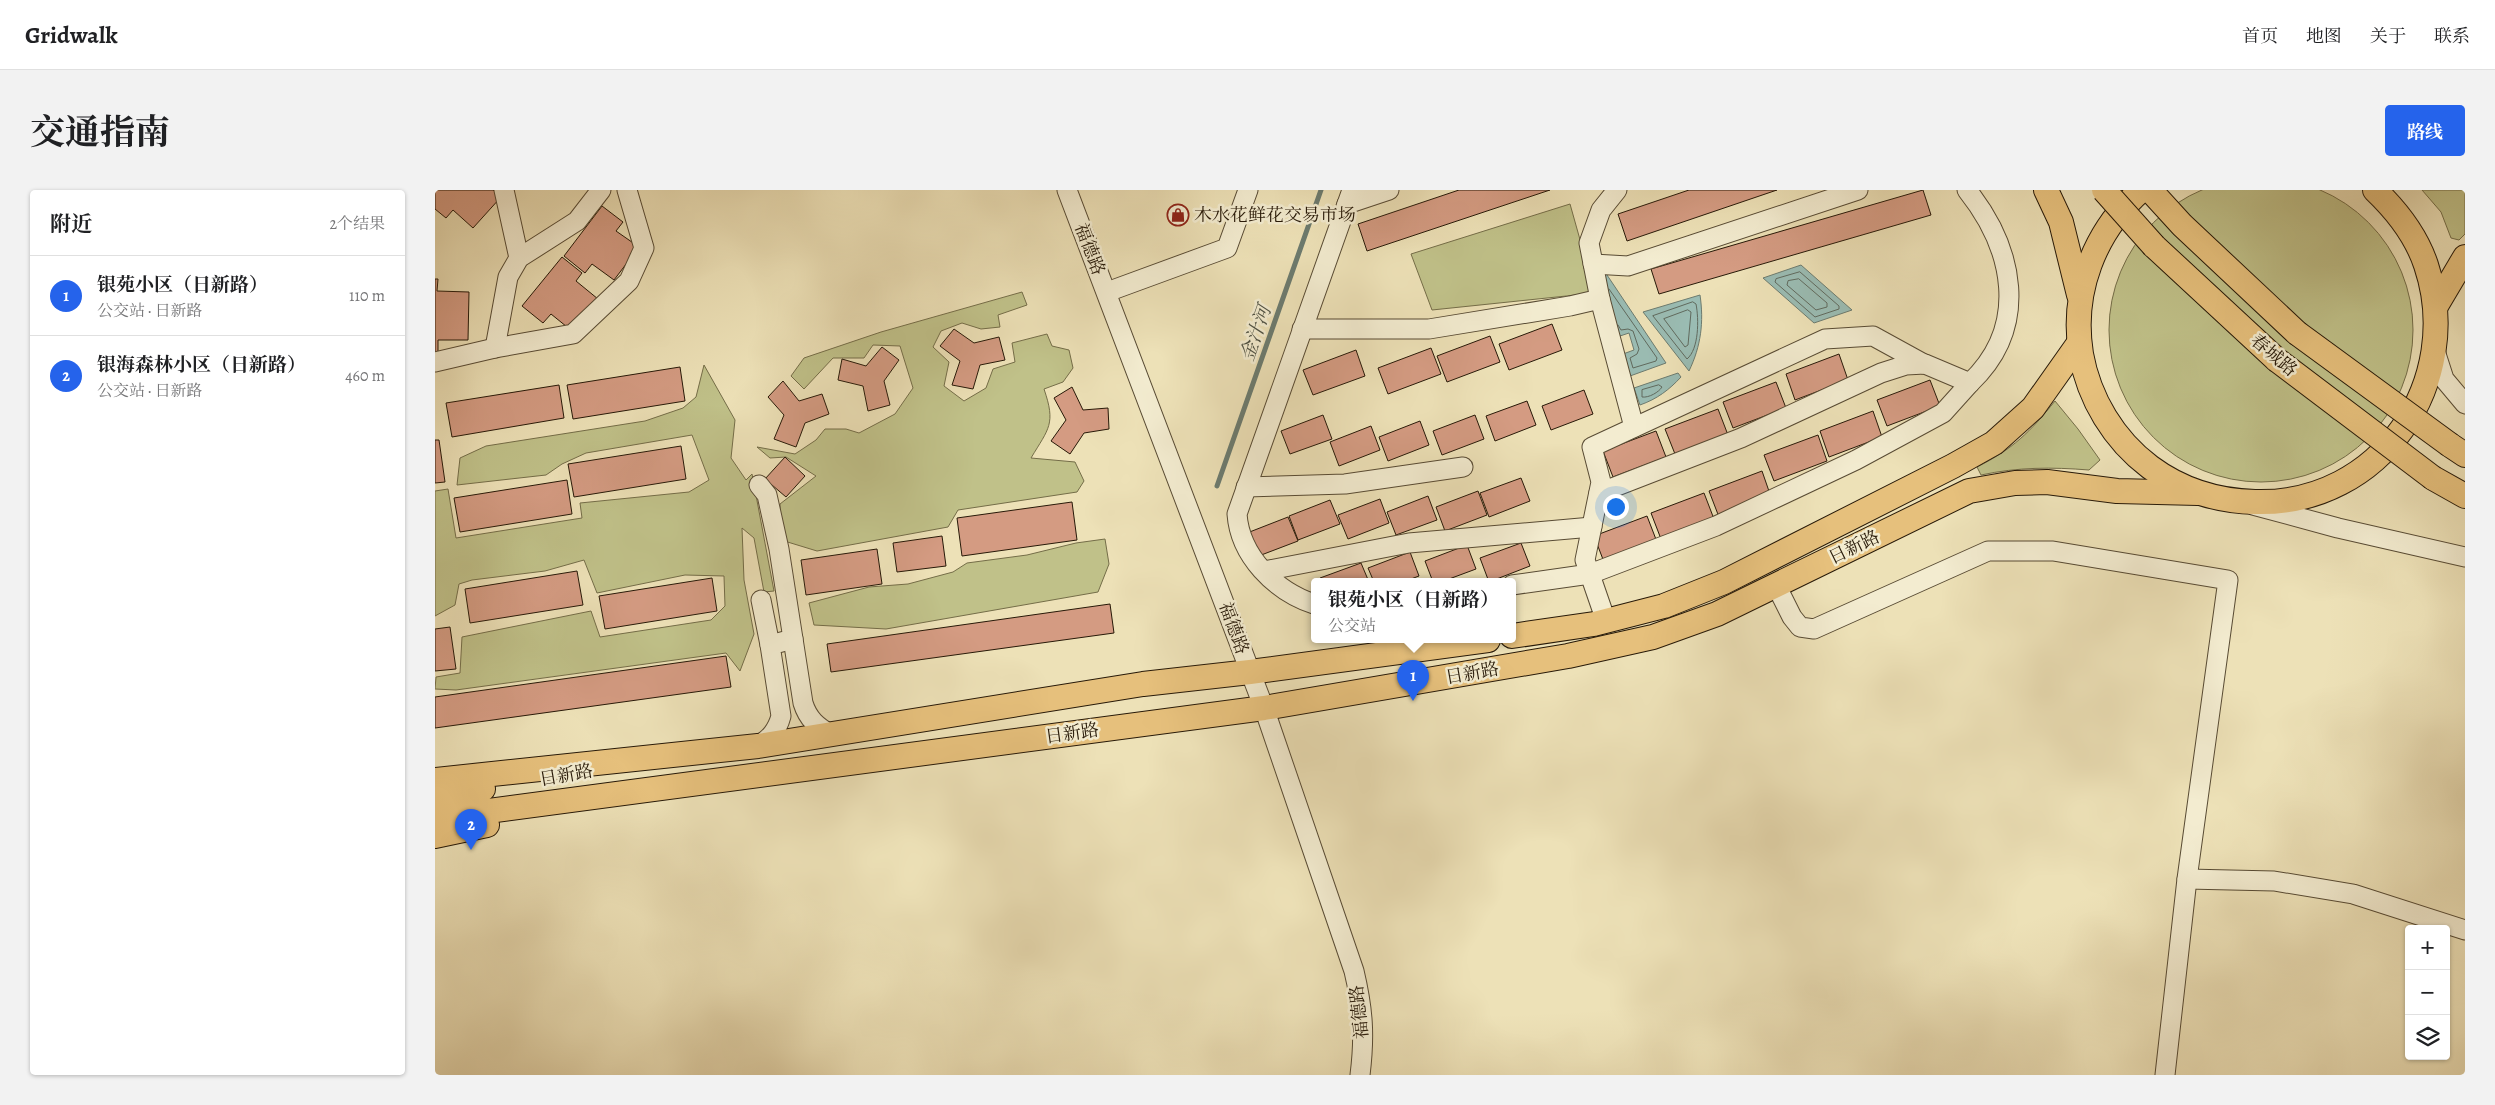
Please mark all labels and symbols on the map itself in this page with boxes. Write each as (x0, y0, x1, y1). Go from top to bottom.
shop icon: 木水花鲜花交易市场 (1166, 203, 1190, 227)
place label: 木水花鲜花交易市场 (1194, 203, 1356, 227)
street label: 福德路 (1069, 219, 1111, 279)
water label: 金汁河 (1234, 299, 1278, 365)
street label: 春城路 (2246, 328, 2302, 382)
your location (1603, 494, 1629, 520)
street label: 日新路 (1824, 524, 1884, 570)
street label: 福德路 (1213, 599, 1255, 657)
street label: 日新路 (1443, 656, 1501, 690)
pin: 1 (1397, 660, 1429, 701)
street label: 日新路 (1044, 717, 1100, 749)
street label: 日新路 (537, 758, 595, 792)
pin: 2 (455, 809, 487, 850)
street label: 福德路 (1344, 984, 1374, 1040)

